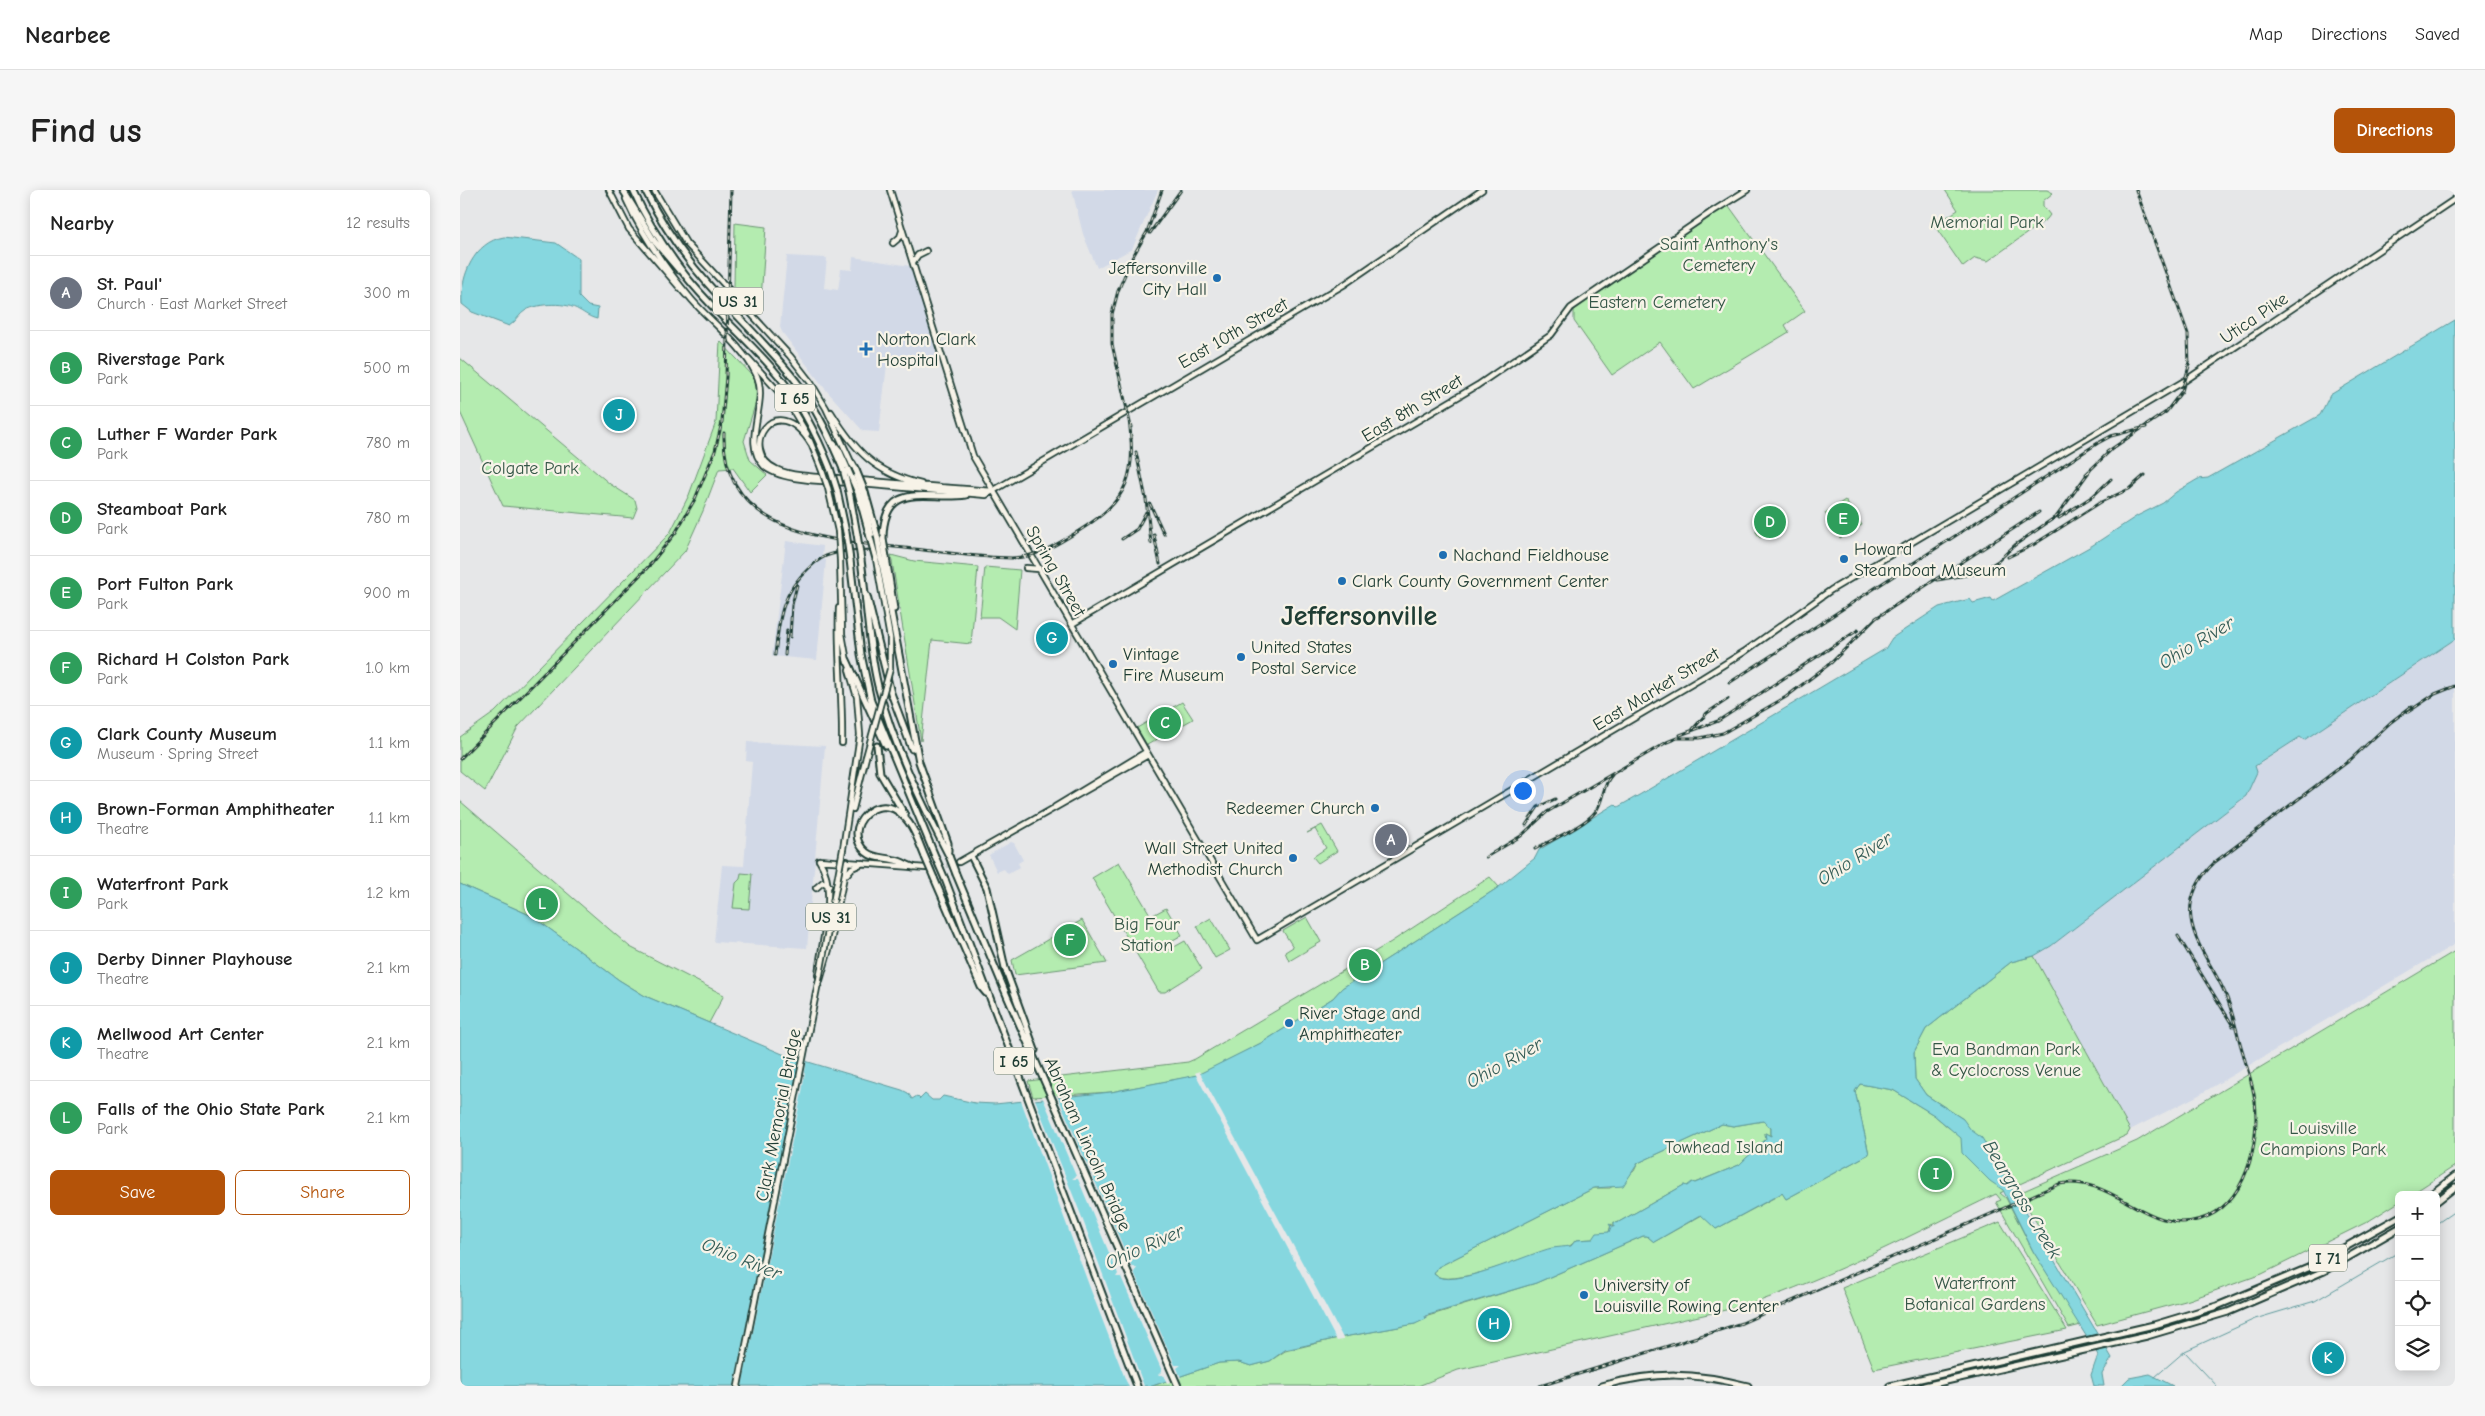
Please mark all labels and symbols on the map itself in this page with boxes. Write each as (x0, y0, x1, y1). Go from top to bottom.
park label: Memorial Park (1930, 212, 2044, 233)
park label: Saint Anthony's Cemetery (1660, 234, 1778, 276)
place label: Jeffersonville City Hall (1108, 258, 1207, 300)
marker: Jeffersonville City Hall (1211, 272, 1223, 284)
road number: US 31 (713, 288, 763, 314)
street label: Utica Pike (2216, 288, 2292, 349)
park label: Eastern Cemetery (1588, 292, 1727, 313)
street label: East 10th Street (1175, 293, 1292, 373)
place label: Norton Clark Hospital (877, 329, 976, 371)
marker: Norton Clark Hospital (859, 342, 873, 356)
street label: East 8th Street (1358, 370, 1467, 447)
road number: I 65 (775, 384, 815, 412)
pin: J (603, 396, 635, 434)
park label: Colgate Park (481, 458, 579, 479)
pin: E (1827, 500, 1859, 538)
pin: D (1754, 503, 1786, 541)
street label: Spring Street (1021, 522, 1090, 621)
place label: Howard Steamboat Museum (1854, 539, 2006, 581)
place label: Nachand Fieldhouse (1453, 545, 1609, 566)
marker: Nachand Fieldhouse (1437, 549, 1449, 561)
marker: Howard Steamboat Museum (1838, 553, 1850, 565)
place label: Clark County Government Center (1352, 571, 1609, 592)
marker: Clark County Government Center (1336, 575, 1348, 587)
district label: Jeffersonville (1281, 600, 1438, 632)
water label: Ohio River (2155, 611, 2239, 674)
pin: G (1036, 619, 1068, 657)
place label: United States Postal Service (1251, 637, 1356, 679)
street label: East Market Street (1589, 643, 1724, 735)
place label: Vintage Fire Museum (1123, 644, 1224, 686)
marker: United States Postal Service (1235, 651, 1247, 663)
marker: Vintage Fire Museum (1107, 658, 1119, 670)
pin: C (1149, 704, 1181, 742)
your location (1510, 778, 1536, 804)
place label: Redeemer Church (1226, 798, 1365, 819)
marker: Redeemer Church (1369, 802, 1381, 814)
pin: A (1375, 821, 1407, 859)
water label: Ohio River (1813, 827, 1897, 890)
place label: Wall Street United Methodist Church (1145, 838, 1283, 880)
marker: Wall Street United Methodist Church (1287, 852, 1299, 864)
pin: L (526, 885, 558, 923)
road number: US 31 (806, 904, 856, 930)
park label: Big Four Station (1114, 914, 1181, 956)
pin: F (1054, 921, 1086, 959)
pin: B (1349, 946, 1381, 984)
place label: River Stage and Amphitheater (1299, 1003, 1420, 1045)
marker: River Stage and Amphitheater (1283, 1017, 1295, 1029)
street label: Clark Memorial Bridge (751, 1027, 806, 1203)
water label: Ohio River (1463, 1032, 1548, 1093)
park label: Eva Bandman Park & Cyclocross Venue (1931, 1039, 2081, 1081)
road number: I 65 (994, 1048, 1034, 1074)
street label: Abraham Lincoln Bridge (1040, 1054, 1135, 1234)
park label: Louisville Champions Park (2260, 1118, 2386, 1160)
water label: Beargrass Creek (1978, 1136, 2066, 1263)
park label: Towhead Island (1665, 1137, 1783, 1158)
pin: I (1920, 1155, 1952, 1193)
water label: Ohio River (1102, 1219, 1188, 1274)
water label: Ohio River (699, 1233, 786, 1285)
road number: I 71 (2309, 1244, 2347, 1272)
park label: Waterfront Botanical Gardens (1904, 1273, 2046, 1315)
place label: University of Louisville Rowing Center (1594, 1275, 1779, 1317)
marker: University of Louisville Rowing Center (1578, 1289, 1590, 1301)
pin: H (1478, 1305, 1510, 1343)
pin: K (2312, 1339, 2344, 1377)

